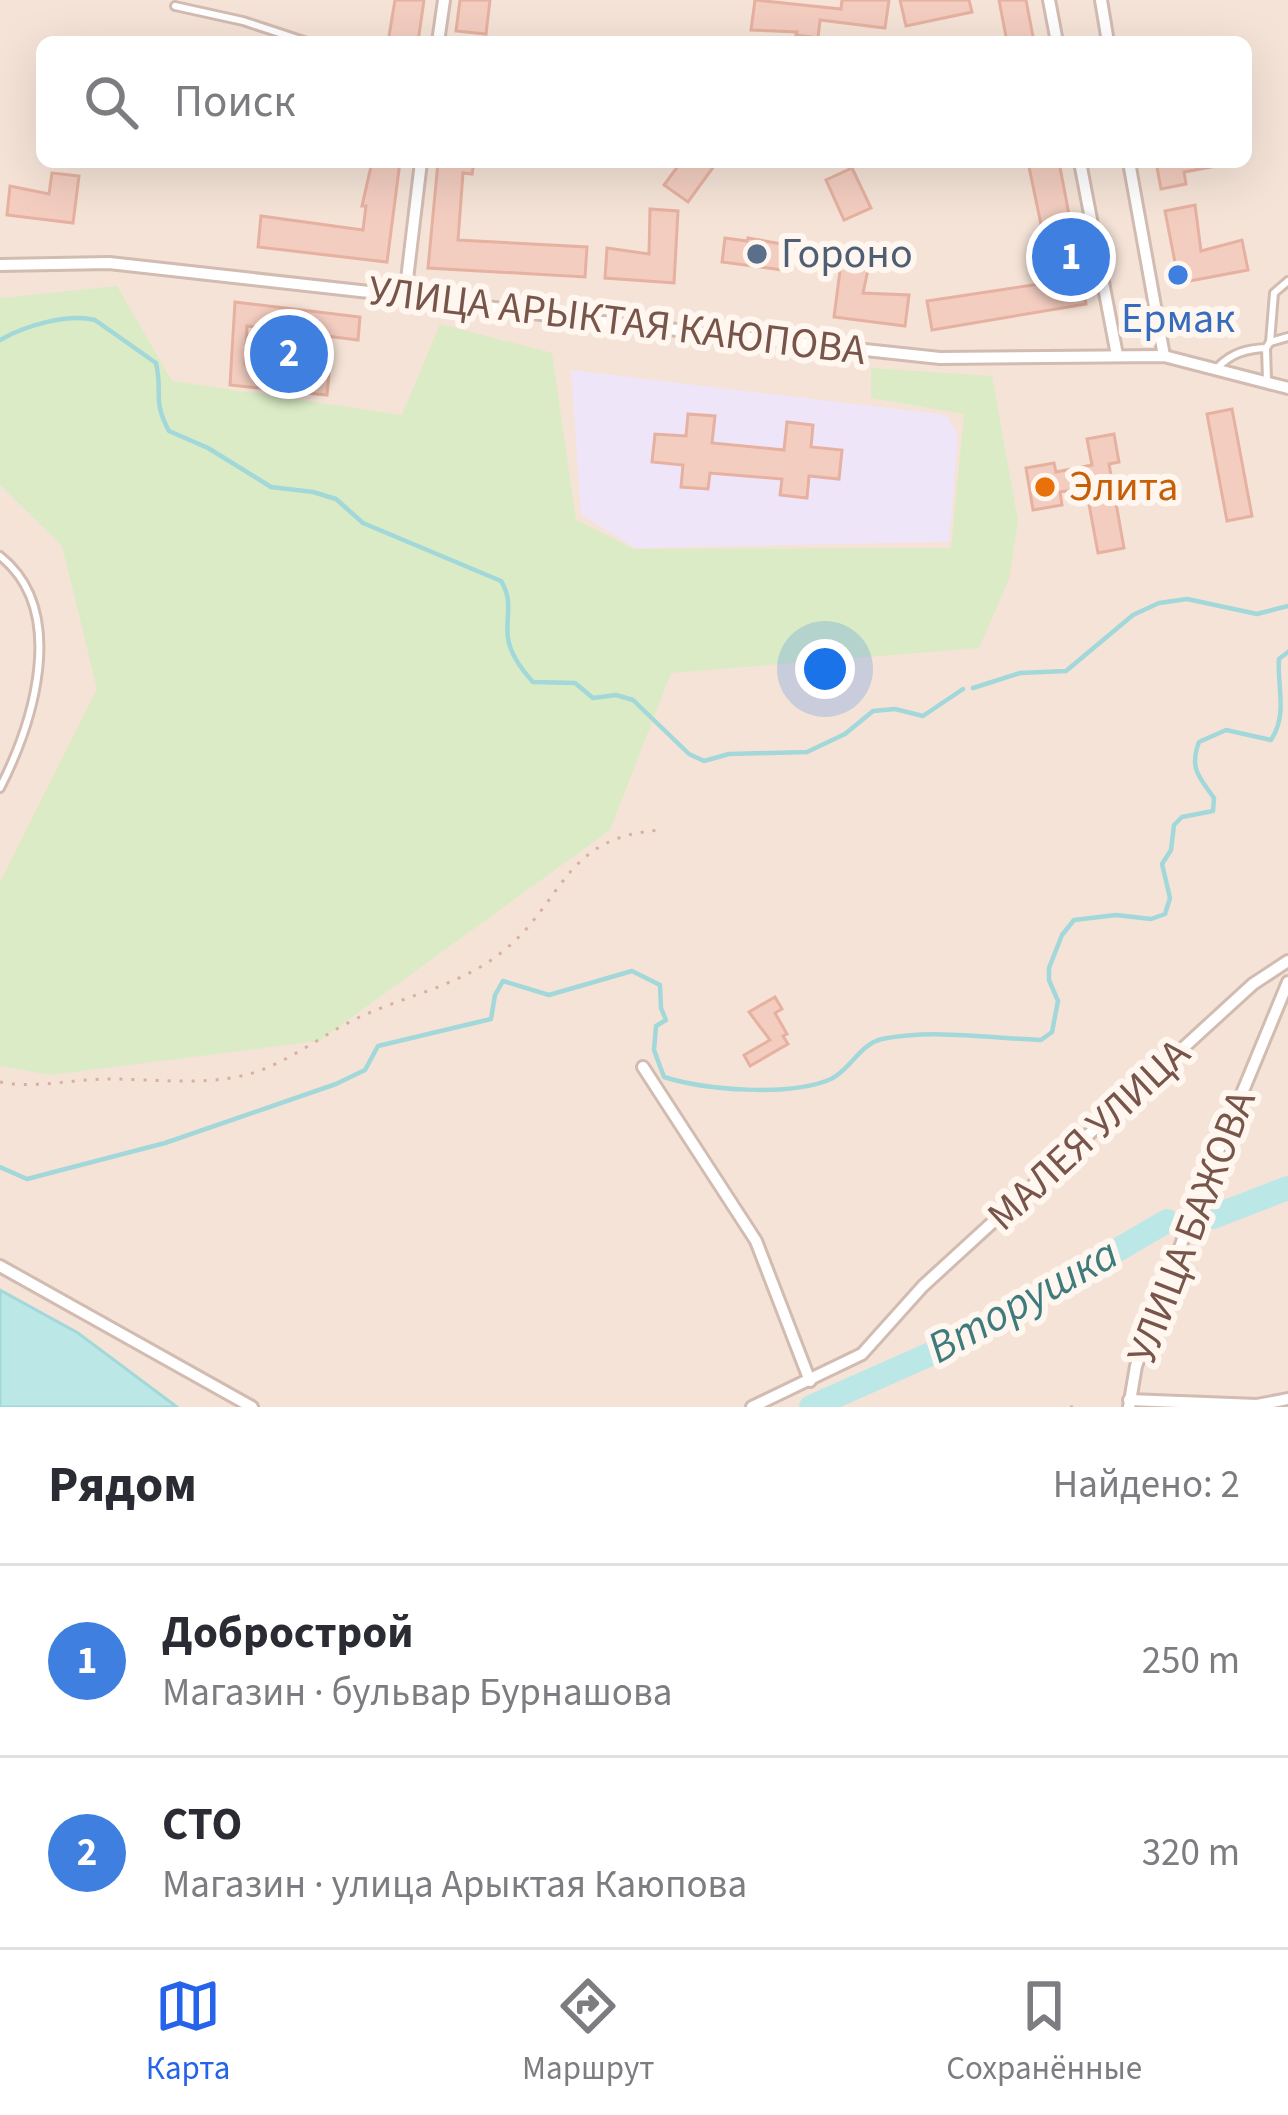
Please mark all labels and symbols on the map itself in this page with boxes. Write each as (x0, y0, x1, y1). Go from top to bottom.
pin: 1 (1032, 212, 1110, 302)
place label: Гороно (781, 224, 913, 284)
marker: Гороно (744, 241, 770, 267)
street label: УЛИЦА АРЫКТАЯ КАЮПОВА (365, 261, 869, 381)
marker: Ермак (1165, 262, 1191, 288)
place label: Ермак (1121, 289, 1235, 349)
pin: 2 (250, 309, 328, 399)
place label: Элита (1069, 457, 1178, 517)
marker: Элита (1032, 474, 1058, 500)
your location (795, 639, 855, 699)
street label: МАЛЕЯ УЛИЦА (974, 1025, 1204, 1245)
street label: УЛИЦА БАЖОВА (1112, 1082, 1272, 1372)
water label: Вторушка (916, 1222, 1130, 1380)

